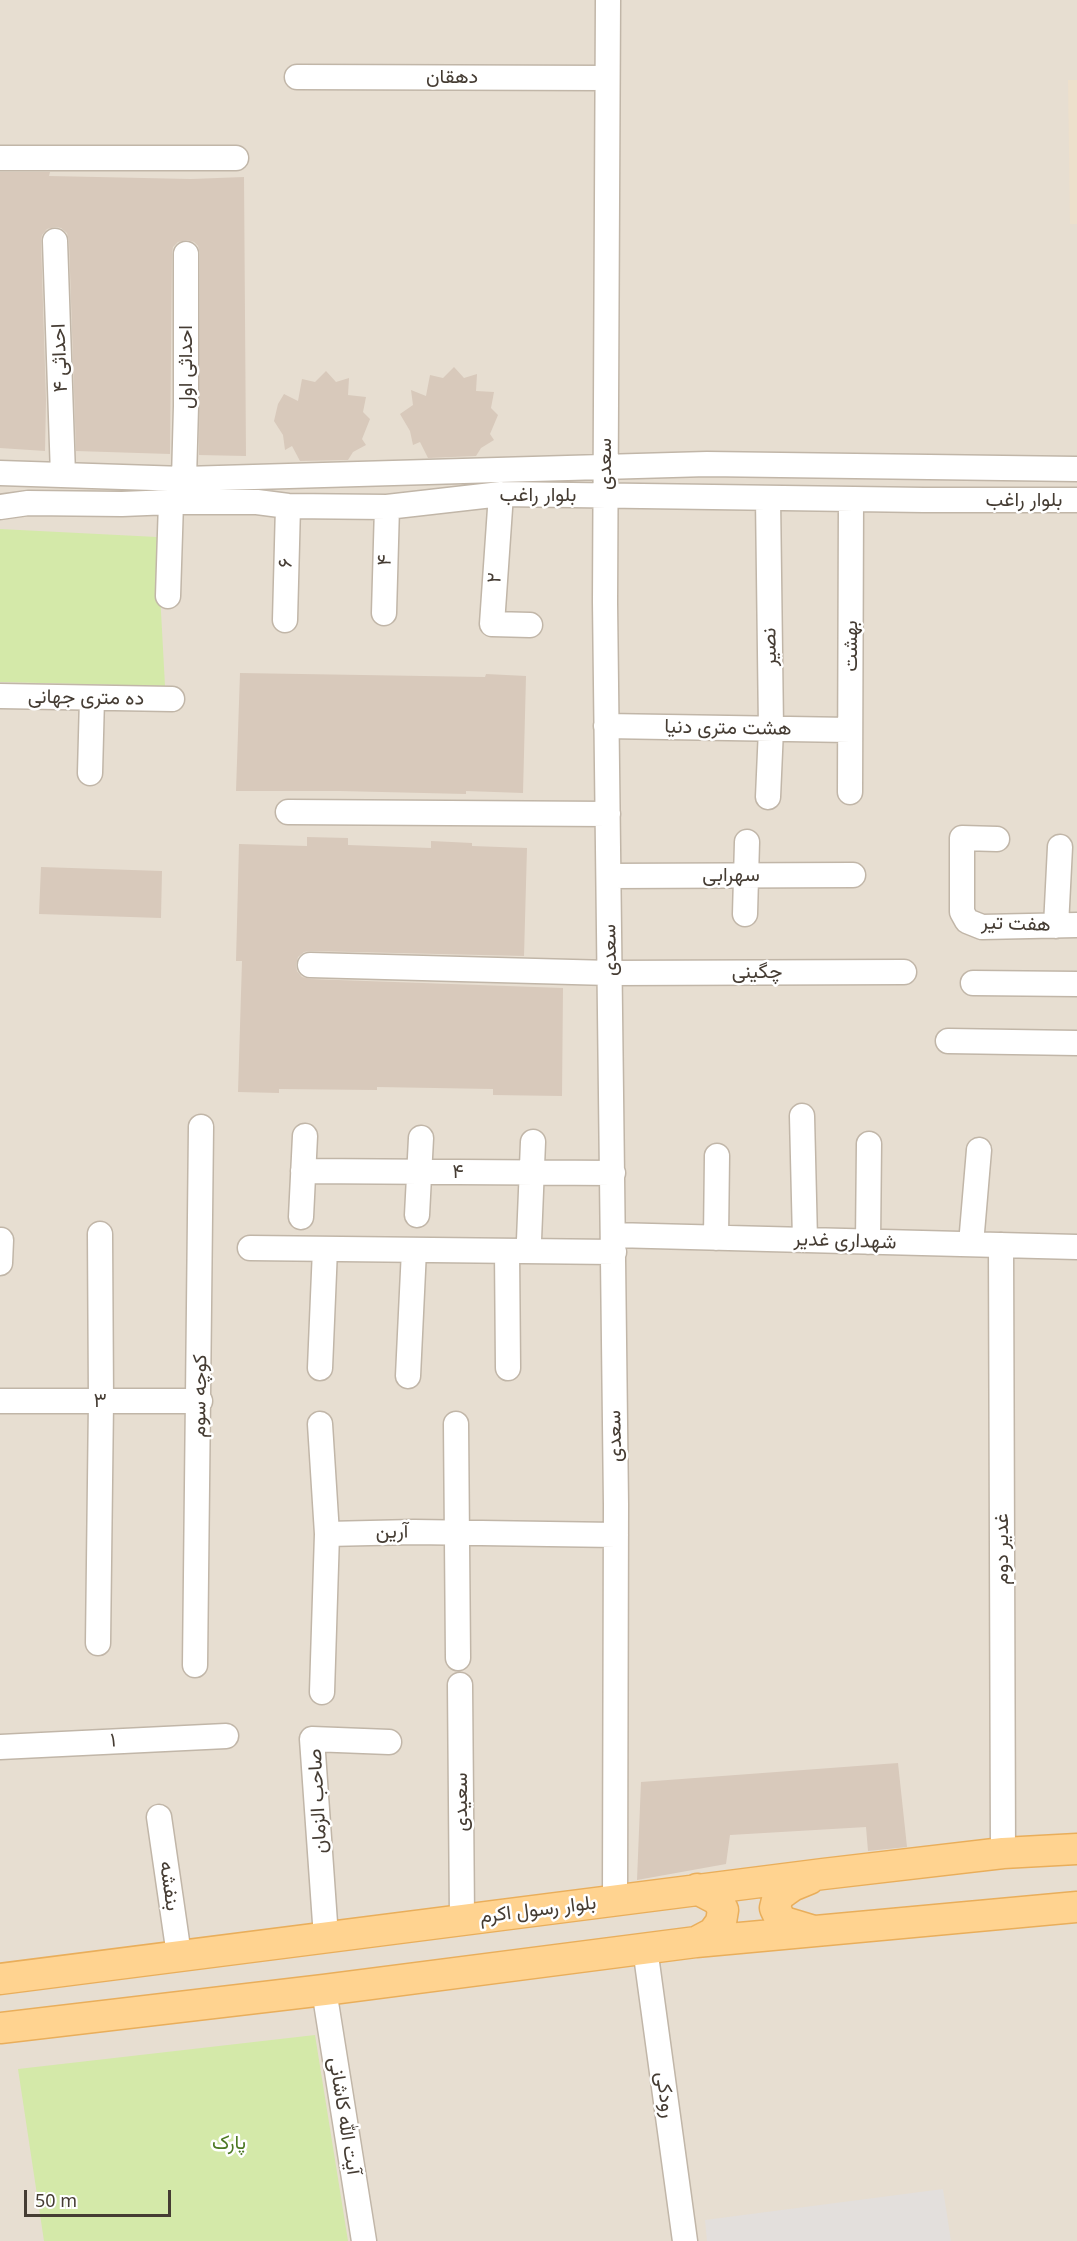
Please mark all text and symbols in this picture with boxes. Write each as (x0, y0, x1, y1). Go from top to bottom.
street label: دهقان (426, 65, 478, 89)
street label: احداثی ۴ (47, 323, 73, 393)
street label: احداثی اول (174, 325, 198, 409)
street label: سعدی (593, 438, 617, 490)
street label: بلوار راغب (500, 483, 576, 507)
street label: بلوار راغب (986, 488, 1062, 512)
street label: ۴ (373, 554, 397, 566)
street label: ۶ (274, 558, 298, 568)
street label: ۲ (483, 572, 507, 584)
street label: بهشت (839, 620, 863, 672)
street label: نصیر (758, 628, 782, 666)
street label: ده متری جهانی (28, 685, 144, 711)
street label: هشت متری دنیا (664, 715, 792, 741)
street label: سهرابی (702, 863, 760, 887)
street label: هفت تیر (981, 911, 1051, 937)
street label: سعدی (598, 924, 622, 976)
street label: چگینی (732, 960, 782, 984)
street label: ۴ (452, 1160, 464, 1184)
street label: شهداری غدیر (793, 1227, 897, 1255)
street label: کوچه سوم (187, 1354, 213, 1438)
street label: ۳ (93, 1389, 107, 1413)
street label: سعدی (603, 1410, 627, 1462)
street label: غدیر دوم (990, 1513, 1014, 1585)
street label: آرین (375, 1520, 409, 1544)
street label: ۱ (109, 1729, 117, 1753)
street label: صاحب الزمان (303, 1748, 333, 1854)
street label: سعیدی (449, 1772, 473, 1832)
street label: بنفشه (154, 1860, 184, 1912)
street label: بلوار رسول اکرم (478, 1891, 598, 1929)
street label: آیت الله کاشانی (323, 2055, 365, 2177)
street label: رودکی (650, 2070, 680, 2120)
park label: پارک (212, 2131, 246, 2155)
scale bar (27, 2178, 174, 2216)
text: 50 m (35, 2188, 77, 2212)

